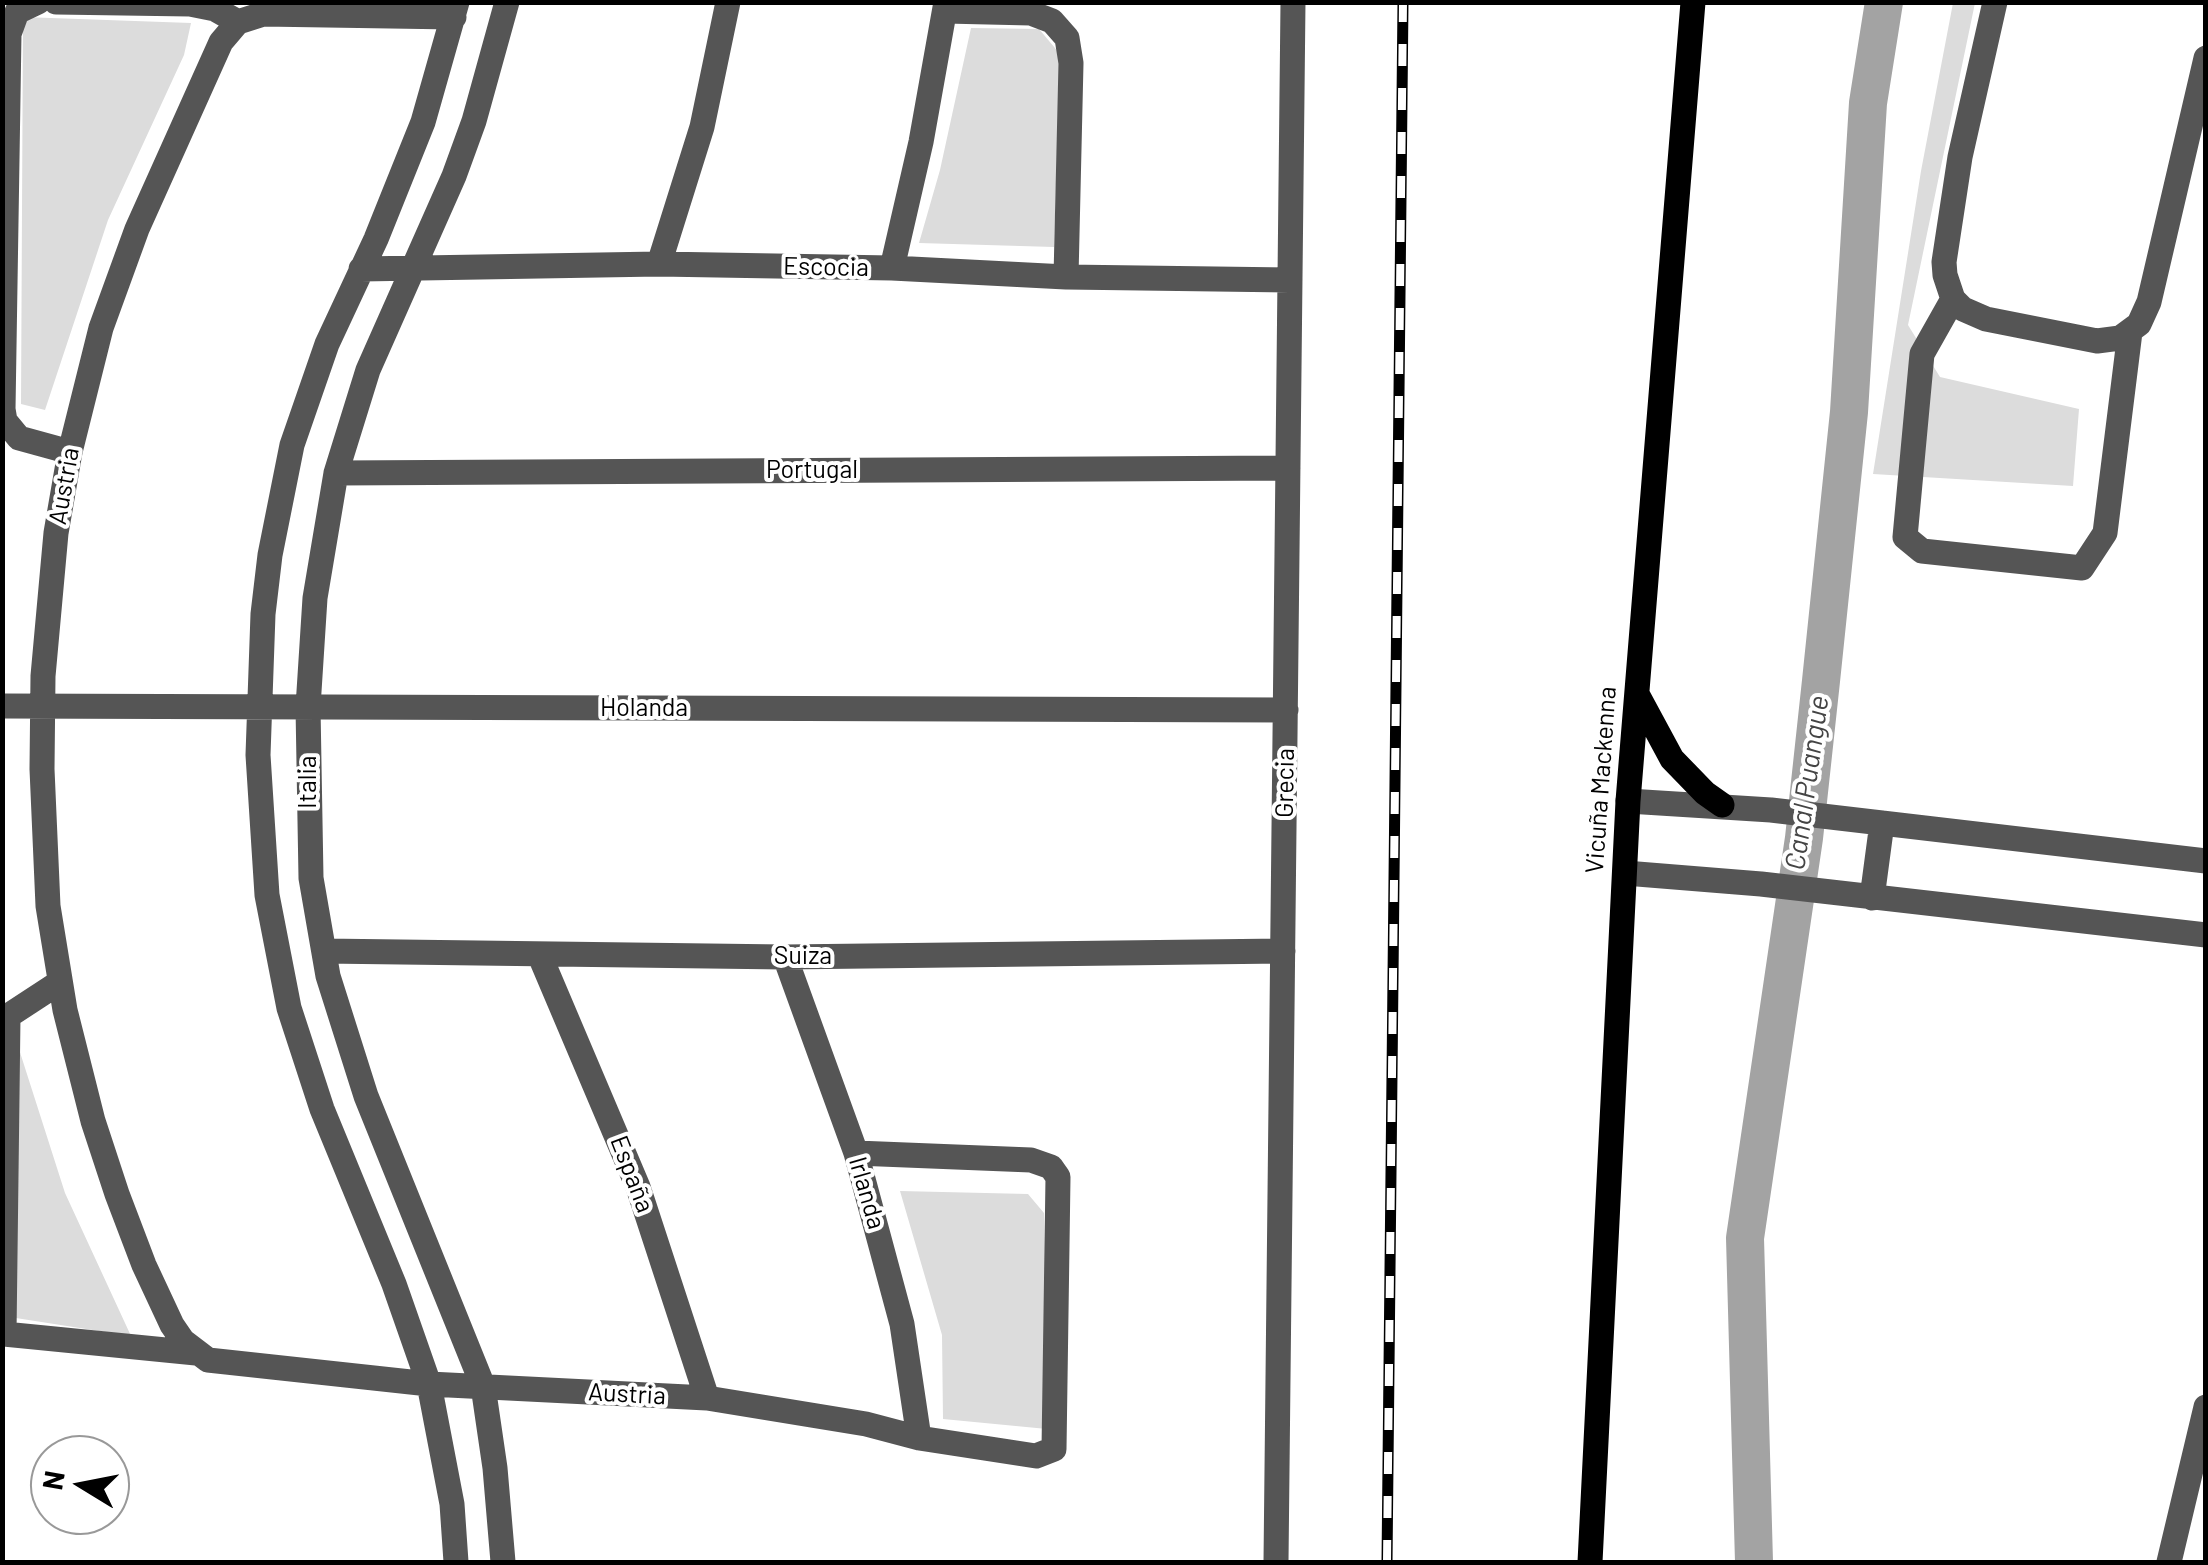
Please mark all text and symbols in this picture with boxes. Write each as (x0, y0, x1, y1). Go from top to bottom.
street label: Escocia (783, 251, 869, 283)
street label: Austria (42, 445, 86, 527)
street label: Portugal (766, 455, 858, 485)
street label: Vicuña Mackenna (1579, 685, 1623, 875)
street label: Holanda (600, 693, 688, 723)
water label: Canal Puangue (1778, 694, 1836, 872)
street label: Grecia (1269, 748, 1301, 818)
street label: Italia (293, 755, 323, 809)
street label: Suiza (774, 941, 832, 971)
street label: España (604, 1131, 660, 1217)
street label: Irlanda (842, 1153, 892, 1233)
street label: Austria (587, 1377, 667, 1411)
north arrow (30, 1435, 130, 1535)
text: N (34, 1468, 71, 1492)

